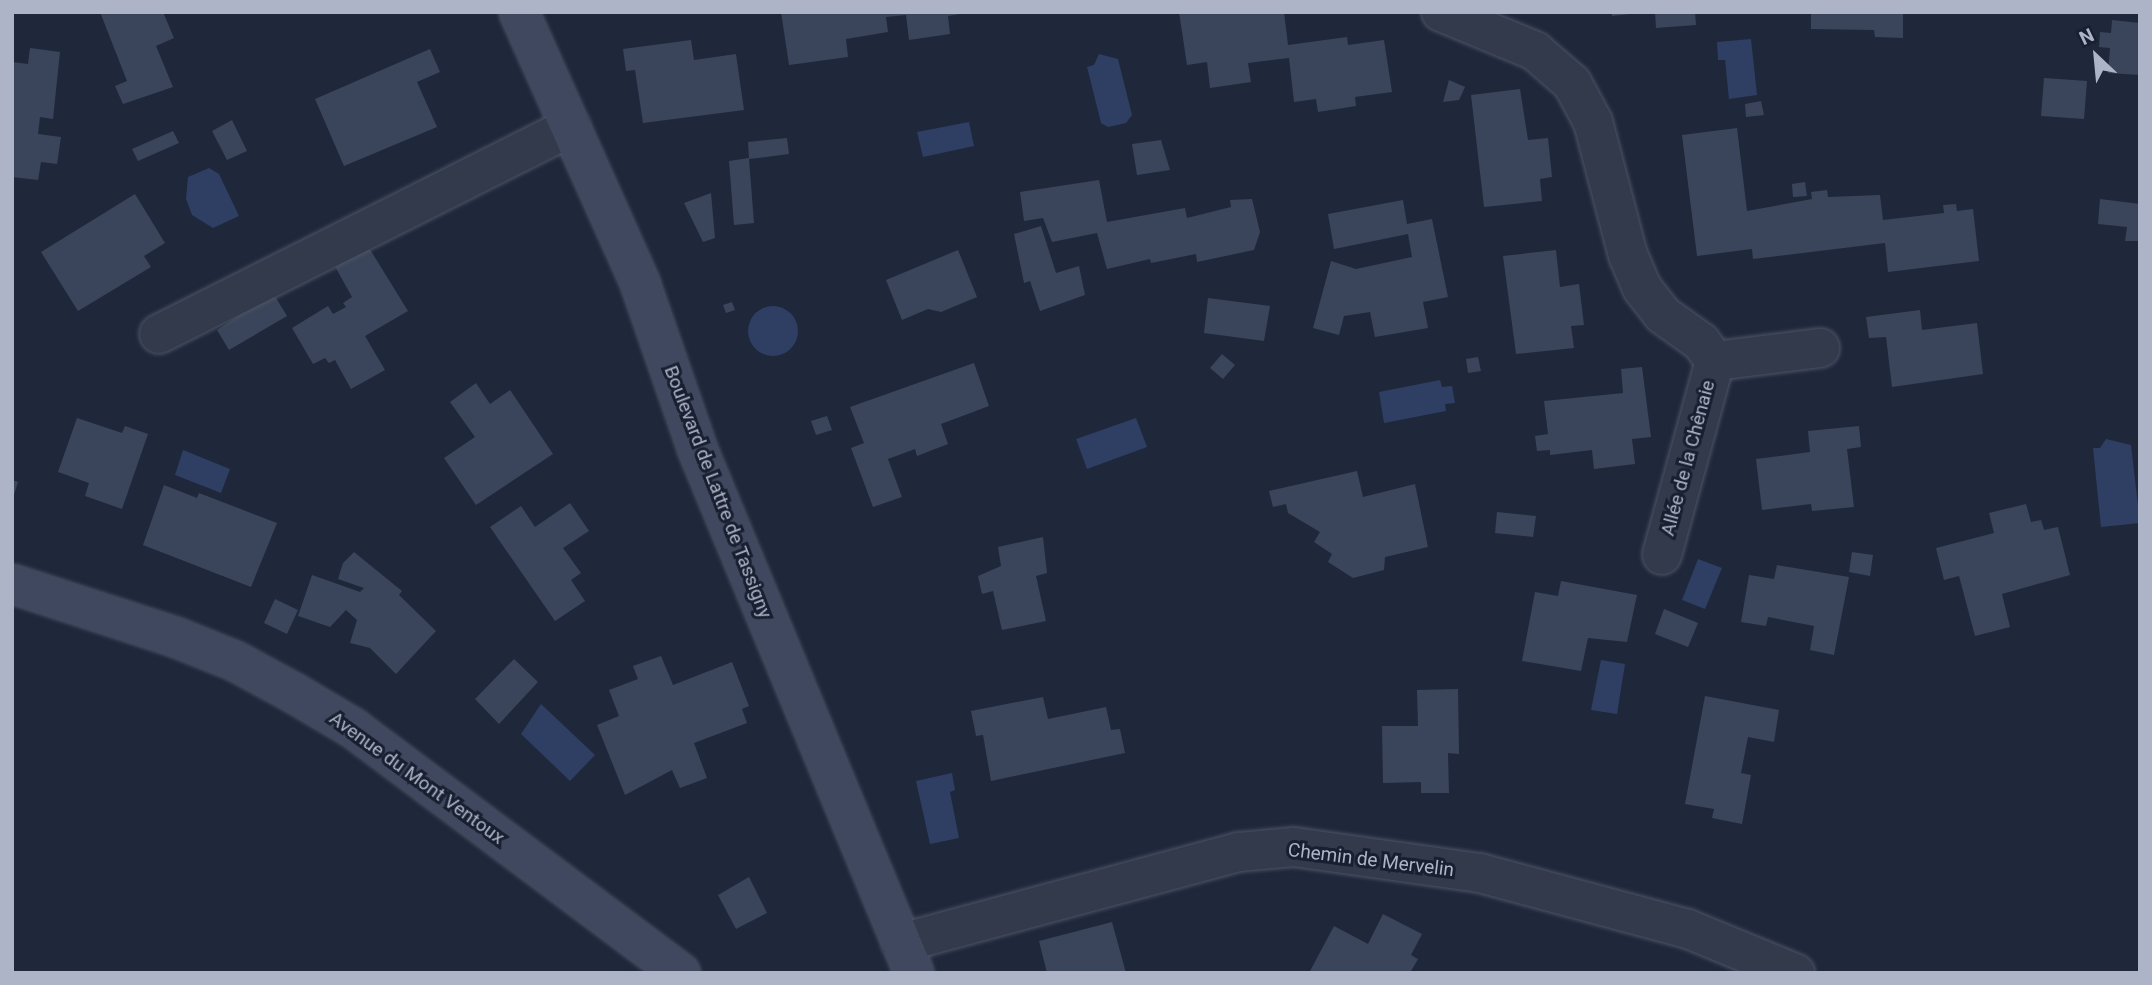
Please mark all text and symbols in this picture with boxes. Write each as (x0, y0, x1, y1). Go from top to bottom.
north arrow (2061, 21, 2131, 91)
text: N (2076, 23, 2098, 50)
street label: Boulevard de Lattre de Tassigny (659, 362, 777, 622)
street label: Allée de la Chênaie (1656, 378, 1720, 538)
street label: Avenue du Mont Ventoux (325, 707, 509, 849)
street label: Chemin de Mervelin (1287, 839, 1455, 881)

